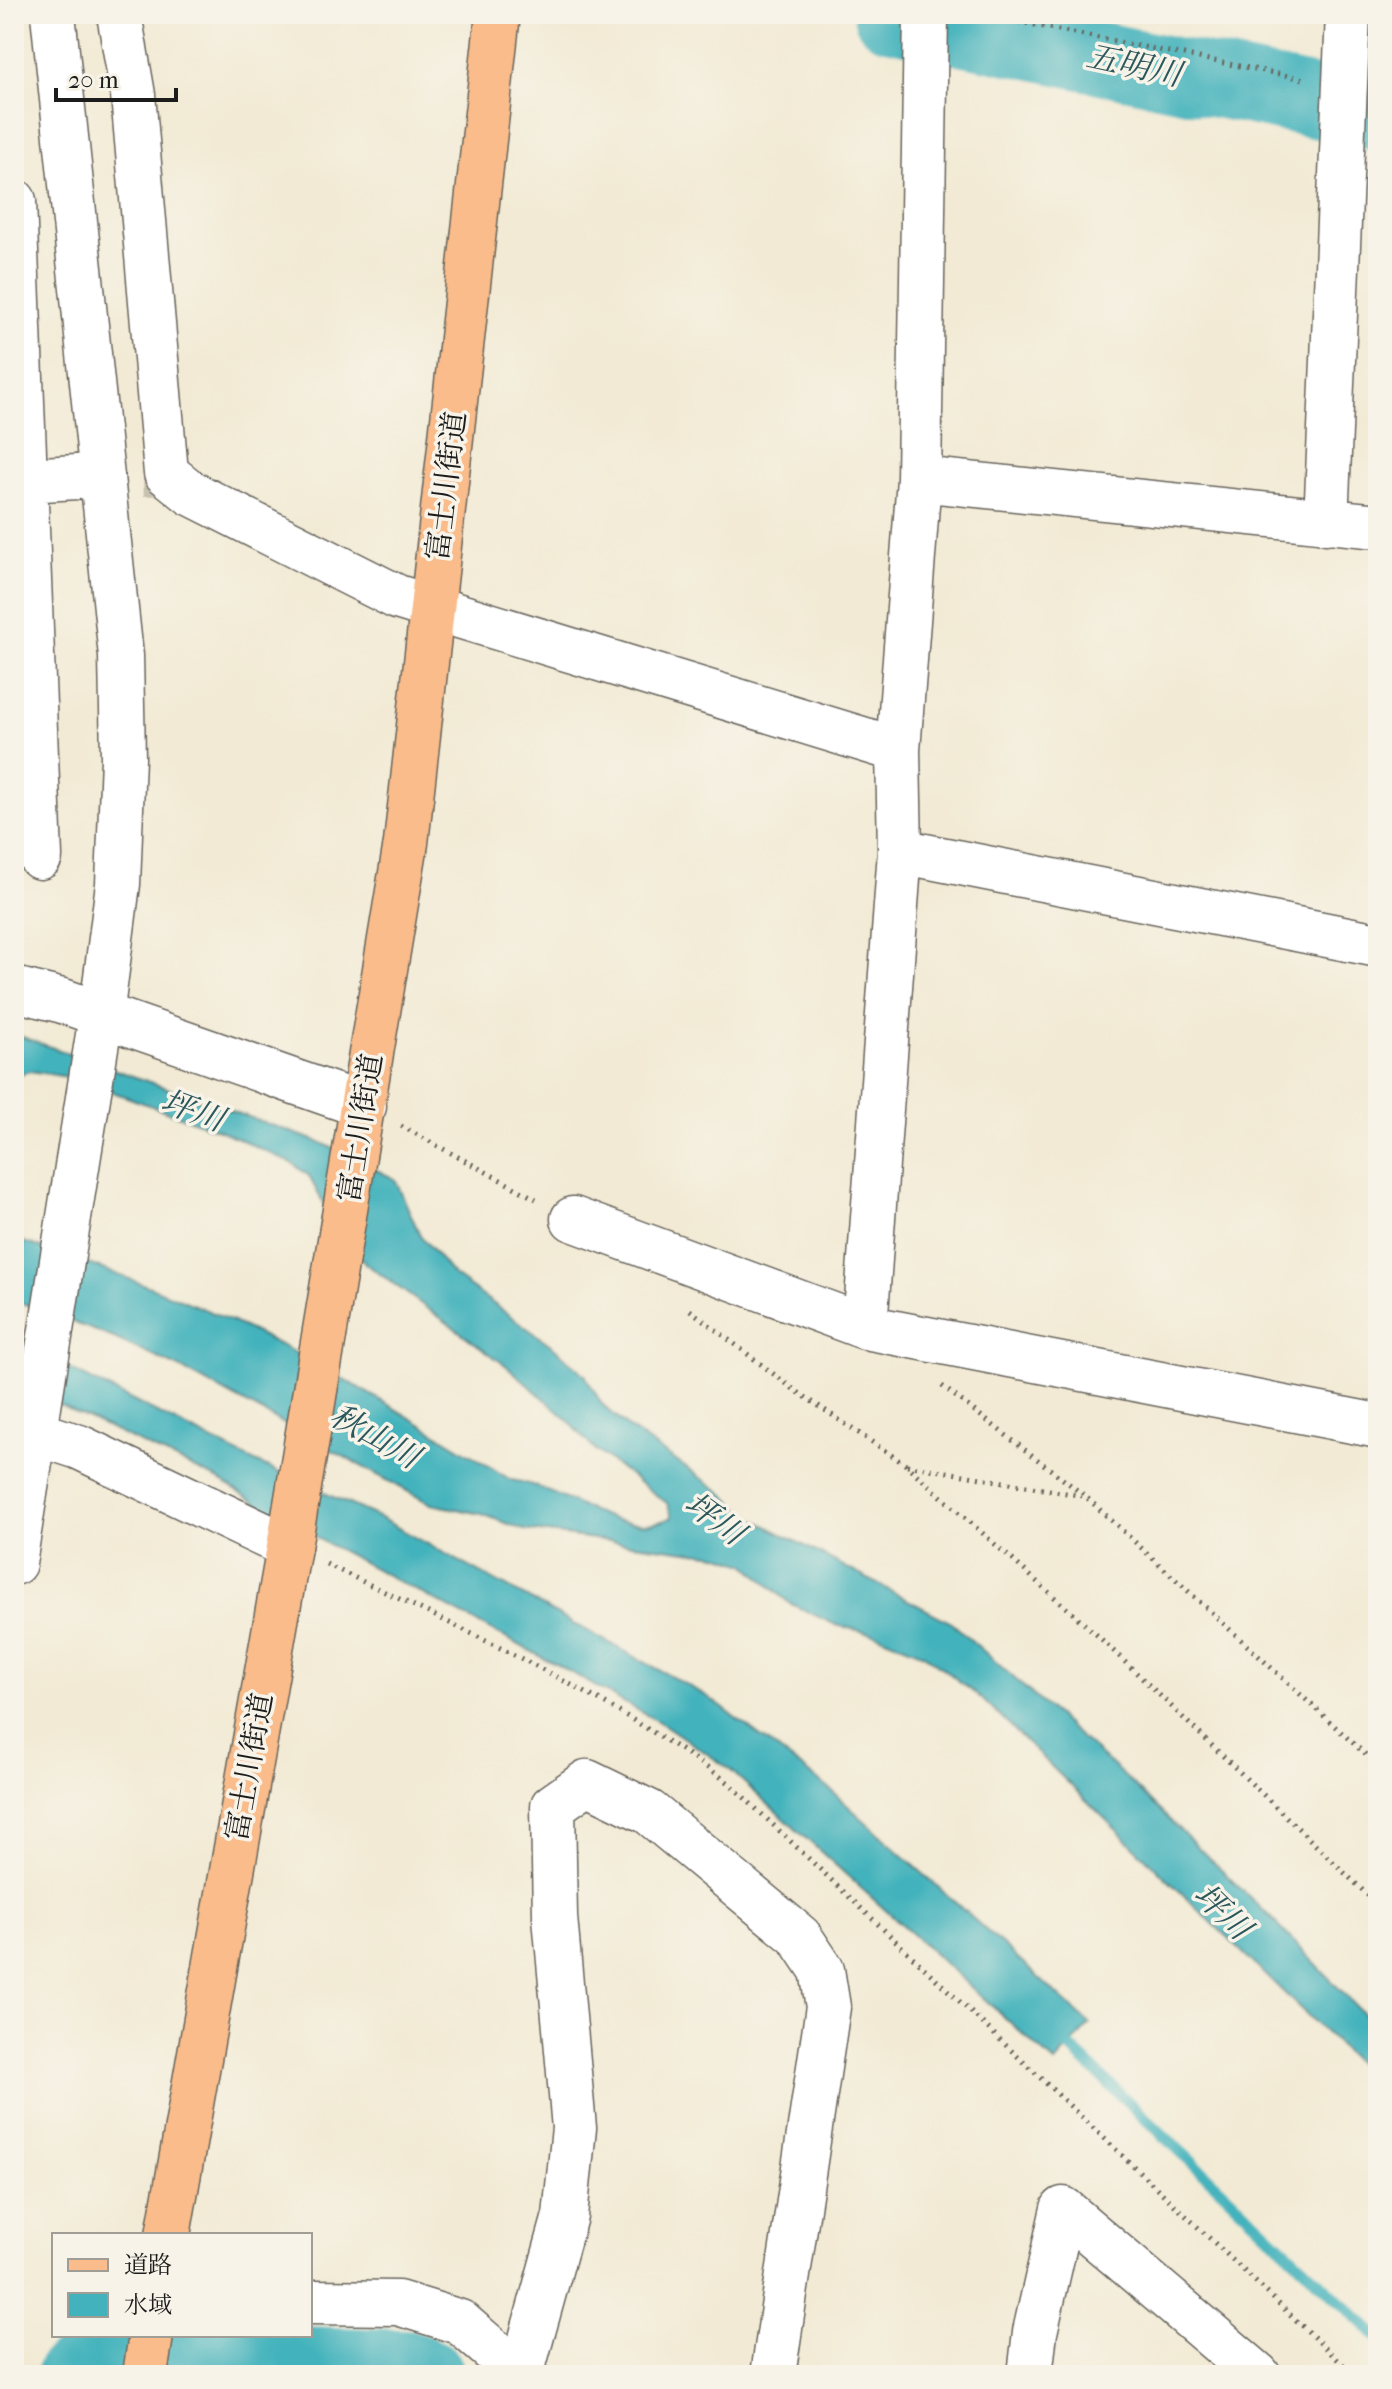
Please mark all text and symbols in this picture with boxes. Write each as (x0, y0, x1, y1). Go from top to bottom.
water label: 五明川 (1083, 37, 1188, 94)
scale bar (56, 52, 176, 102)
text: 20 m (68, 66, 119, 94)
street label: 富士川街道 (420, 409, 473, 563)
street label: 富士川街道 (331, 1051, 390, 1205)
water label: 坪川 (156, 1082, 232, 1140)
water label: 秋山川 (324, 1397, 428, 1477)
water label: 坪川 (678, 1485, 754, 1554)
street label: 富士川街道 (219, 1690, 280, 1844)
water label: 坪川 (1187, 1876, 1261, 1949)
legend (52, 2233, 312, 2337)
text: 道路 (124, 2251, 172, 2279)
text: 水域 (124, 2291, 172, 2319)

